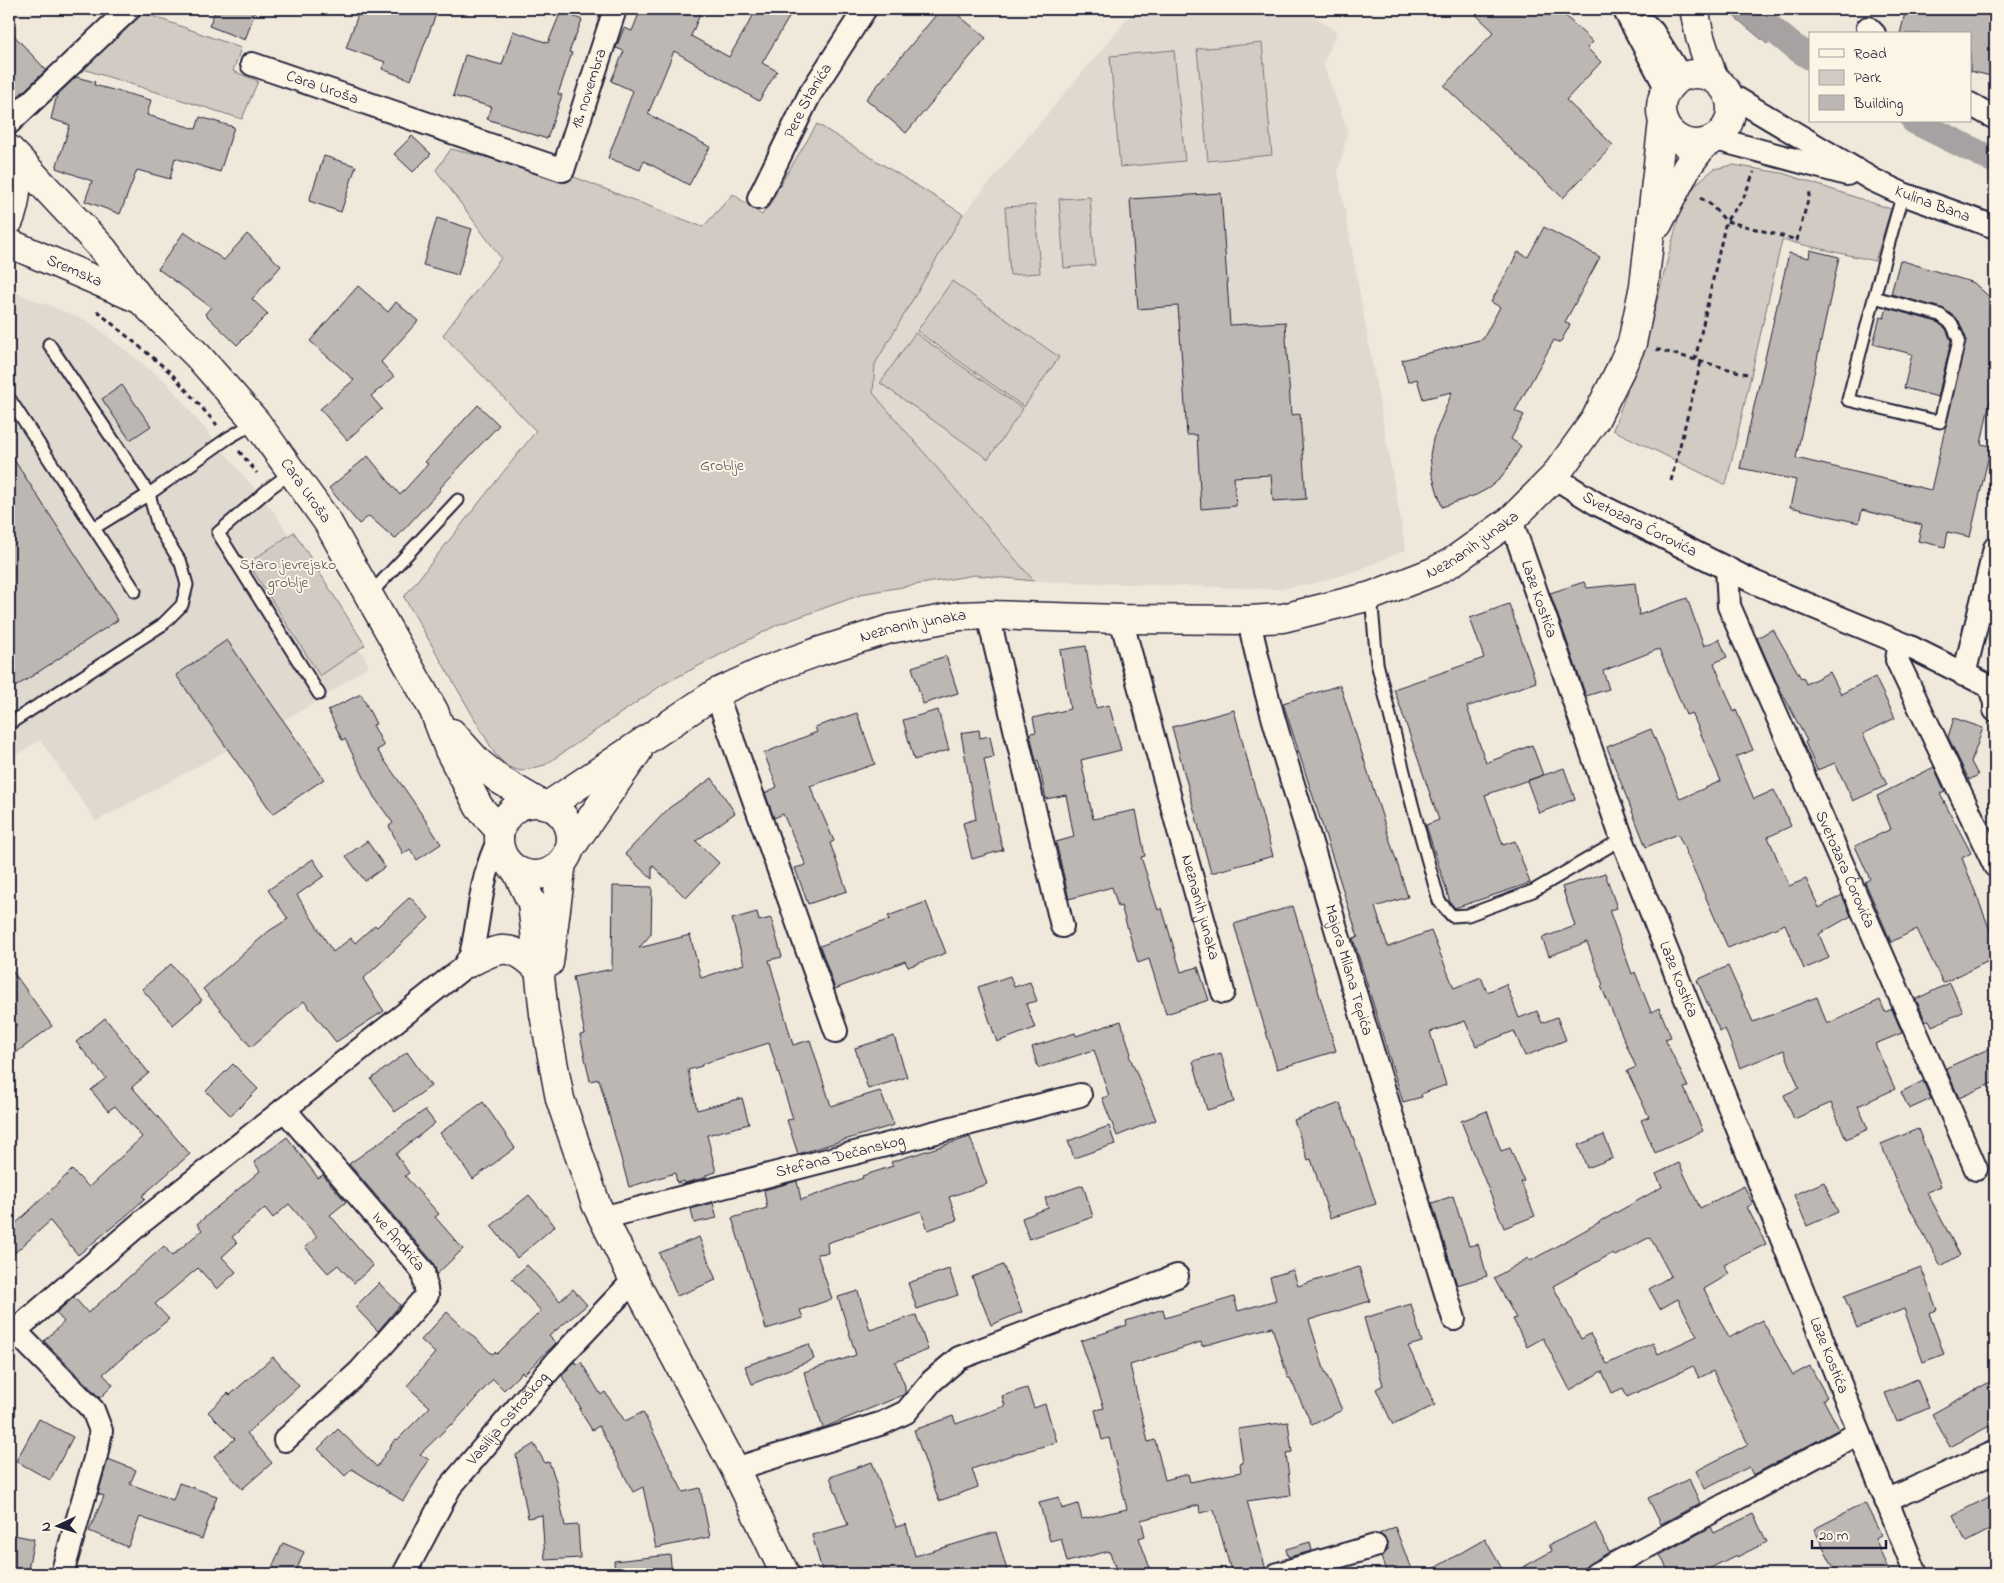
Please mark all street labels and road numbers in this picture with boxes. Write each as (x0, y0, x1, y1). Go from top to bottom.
street label: 18. novembra (565, 46, 613, 132)
street label: Pere Stanića (778, 59, 839, 142)
street label: Cara Uroša (283, 64, 362, 111)
street label: Kulina Bana (1890, 180, 1974, 229)
street label: Sremska (43, 248, 106, 294)
street label: Cara Uroša (274, 453, 337, 529)
street label: Svetozara Ćorovića (1577, 485, 1701, 564)
street label: Neznanih junaka (1423, 506, 1525, 585)
street label: Laze Kostića (1514, 557, 1563, 641)
street label: Neznanih junaka (857, 604, 967, 650)
street label: Svetozara Ćorovića (1808, 807, 1881, 932)
street label: Neznanih junaka (1174, 852, 1226, 963)
street label: Majora Milana Tepića (1318, 902, 1379, 1039)
street label: Laze Kostića (1652, 937, 1704, 1021)
street label: Stefana Dečanskog (773, 1129, 908, 1185)
street label: Ive Andrića (365, 1207, 430, 1277)
street label: Laze Kostića (1802, 1314, 1855, 1397)
street label: Vasilija Ostroškog (460, 1367, 555, 1472)

